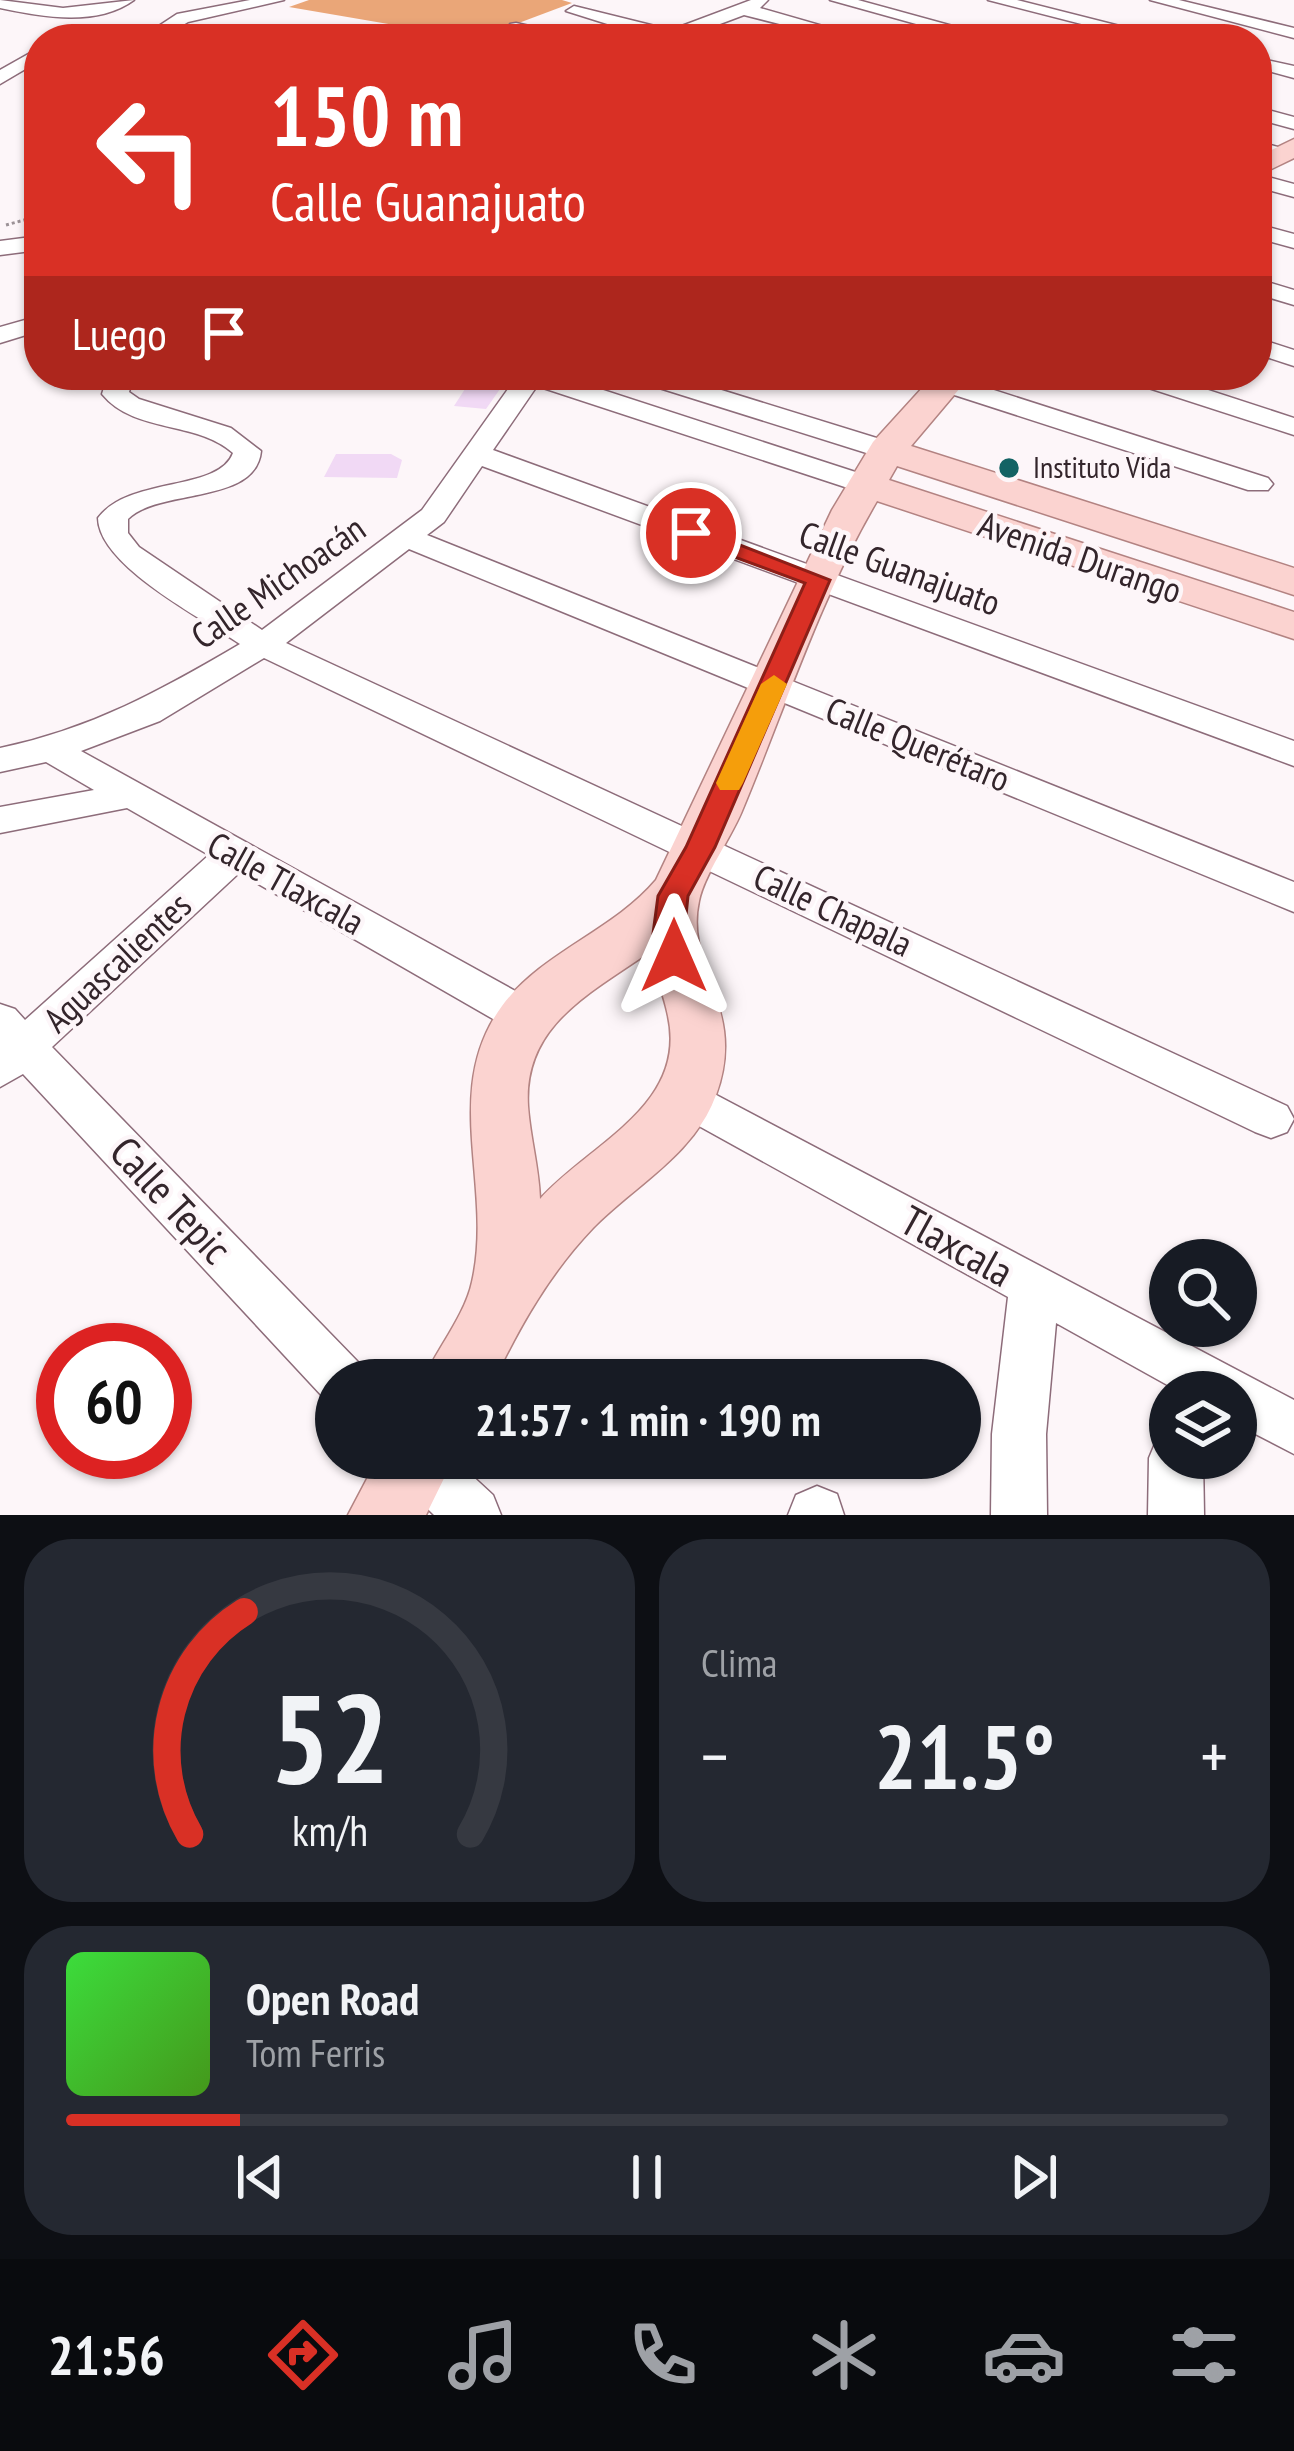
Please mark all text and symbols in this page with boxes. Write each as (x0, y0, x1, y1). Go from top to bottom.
text: 150 m (270, 60, 463, 169)
icon: left (72, 72, 228, 228)
text: Calle Guanajuato (270, 166, 586, 236)
icon: arrive (191, 300, 257, 366)
text: Luego (72, 304, 167, 362)
place label: Instituto Vida (1033, 447, 1171, 486)
marker: Instituto Vida (996, 455, 1022, 481)
pin (640, 482, 742, 584)
icon: arrive (658, 500, 724, 566)
street label: Avenida Durango (972, 500, 1188, 613)
street label: Calle Michoacán (181, 504, 374, 659)
street label: Calle Guanajuato (793, 509, 1007, 626)
street label: Calle Querétaro (819, 685, 1017, 802)
street label: Calle Tlaxcala (200, 820, 373, 945)
street label: Calle Chapala (747, 852, 920, 967)
street label: Aguascalientes (33, 881, 200, 1042)
position arrow (611, 893, 737, 1019)
street label: Calle Tepic (99, 1124, 244, 1275)
street label: Tlaxcala (891, 1192, 1023, 1299)
map controls (1149, 1239, 1257, 1479)
button: search (1149, 1239, 1257, 1347)
speed limit sign: 60 (36, 1323, 192, 1479)
button: layers (1149, 1371, 1257, 1479)
text: 21:57 · 1 min · 190 m (475, 1390, 821, 1448)
text: Clima (701, 1637, 777, 1688)
text: 52 (270, 1656, 389, 1817)
text: 21.5° (874, 1697, 1055, 1814)
text: − (701, 1713, 728, 1798)
text: + (1201, 1713, 1228, 1798)
text: km/h (291, 1801, 368, 1857)
text: Open Road (246, 1969, 419, 2027)
text: Tom Ferris (246, 2027, 385, 2078)
icon: previous (227, 2144, 293, 2210)
icon: pause (614, 2144, 680, 2210)
icon: next (1001, 2144, 1067, 2210)
icon: directions (261, 2313, 345, 2397)
icon: music (441, 2313, 525, 2397)
icon: phone (621, 2313, 705, 2397)
icon: climate (802, 2313, 886, 2397)
icon: car (982, 2313, 1066, 2397)
icon: filters (1162, 2313, 1246, 2397)
text: 21:56 (48, 2320, 165, 2390)

